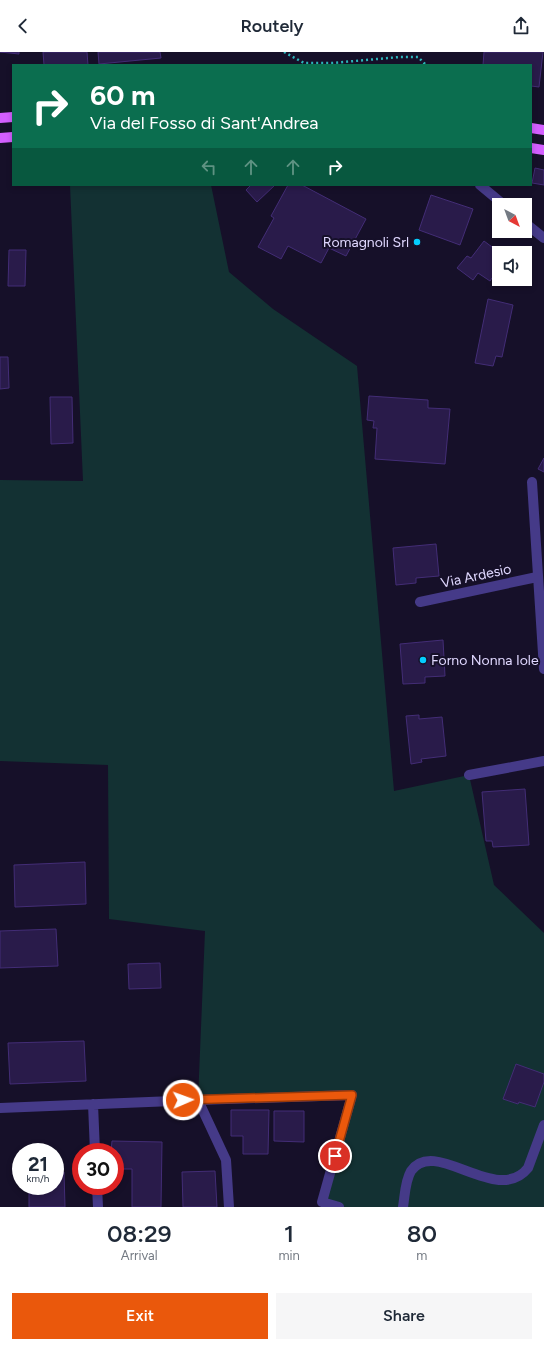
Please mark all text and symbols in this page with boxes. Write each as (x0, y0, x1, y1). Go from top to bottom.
icon: back (12, 15, 34, 37)
text: Routely (240, 15, 304, 37)
icon: share (510, 15, 532, 37)
text: 60 m (90, 78, 155, 112)
icon: right (24, 80, 76, 132)
text: Via del Fosso di Sant'Andrea (90, 112, 319, 134)
icon: left (198, 156, 220, 178)
icon: ahead (240, 156, 262, 178)
icon: ahead (282, 156, 304, 178)
icon: right (324, 156, 346, 178)
north arrow (492, 198, 532, 238)
map controls (492, 198, 532, 286)
place label: Romagnoli Srl (323, 234, 409, 251)
marker: Romagnoli Srl (412, 237, 422, 247)
button: sound (492, 246, 532, 286)
street label: Via Ardesio (439, 560, 513, 592)
place label: Forno Nonna Iole (431, 652, 539, 669)
marker: Forno Nonna Iole (418, 655, 428, 665)
position arrow (162, 1079, 204, 1121)
pin (318, 1139, 352, 1173)
speed limit sign: 30 (72, 1143, 124, 1195)
icon: arrive (324, 1145, 346, 1167)
text: 21 (28, 1152, 48, 1176)
text: km/h (27, 1172, 49, 1185)
text: 08:29 (107, 1219, 171, 1248)
text: 1 (284, 1219, 294, 1248)
text: 80 (407, 1219, 437, 1248)
text: Arrival (121, 1248, 158, 1263)
text: min (278, 1248, 300, 1263)
text: m (416, 1248, 427, 1263)
button: Exit (12, 1293, 268, 1339)
button: Share (276, 1293, 532, 1339)

